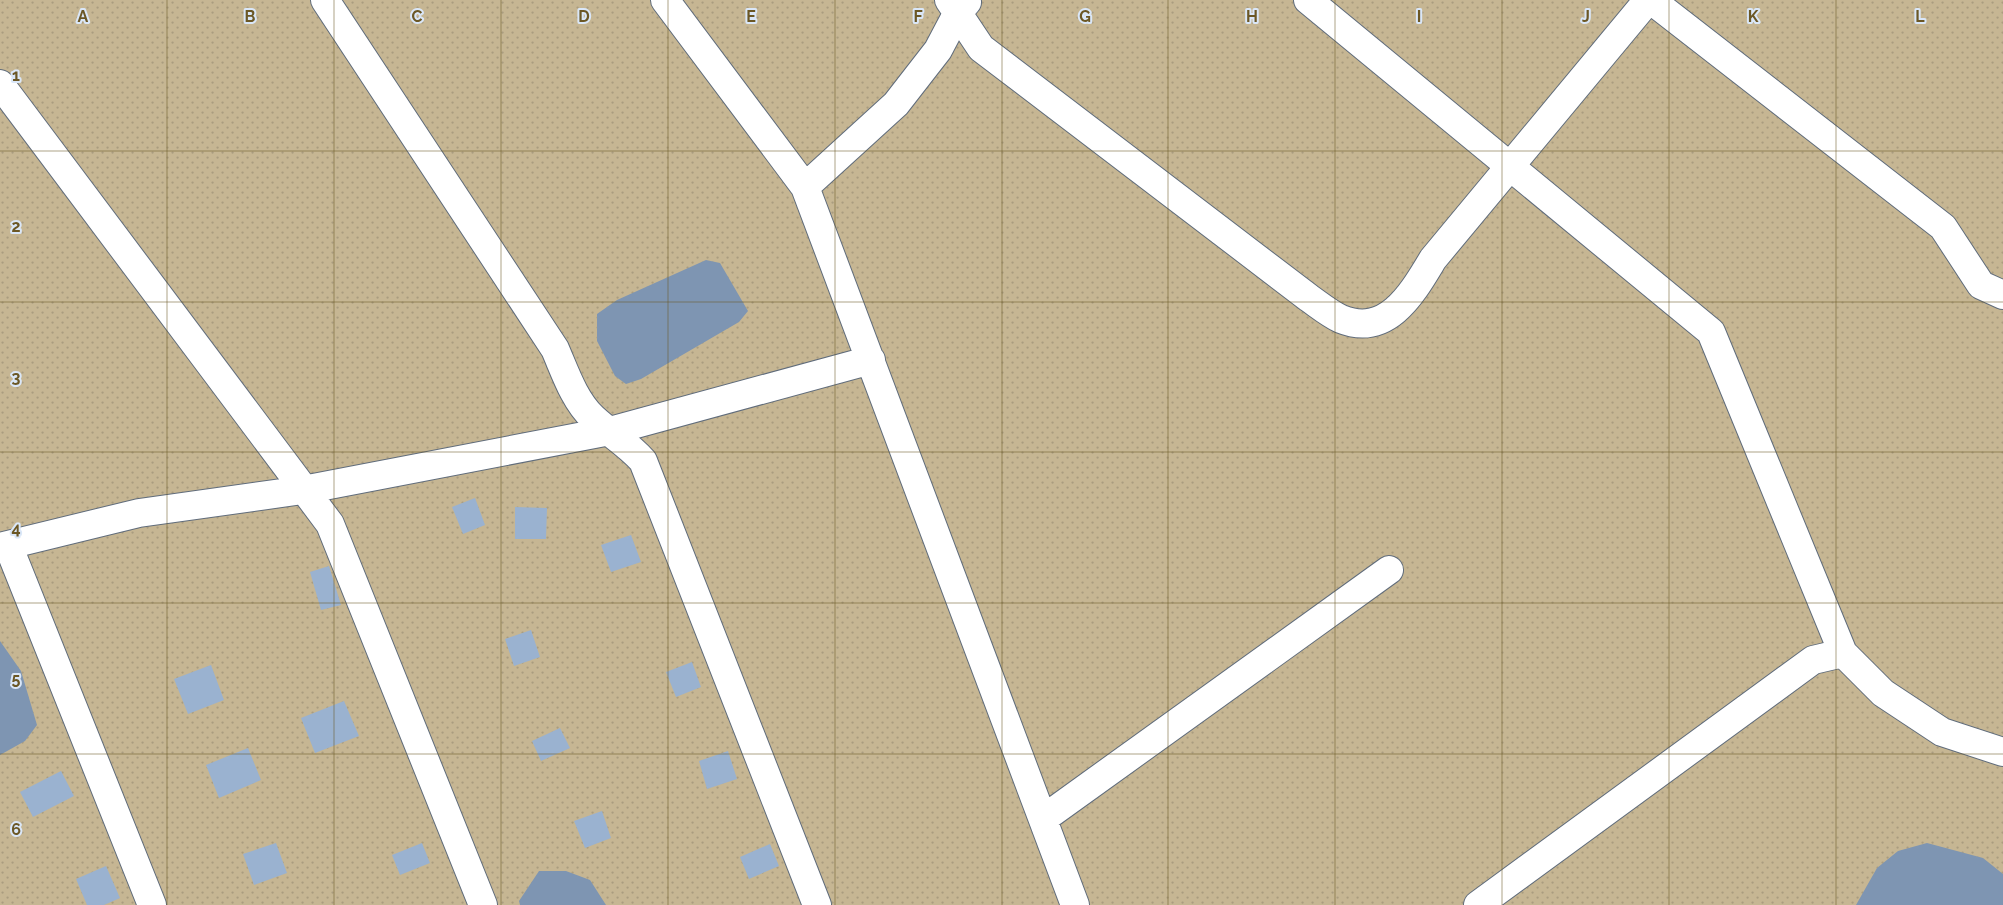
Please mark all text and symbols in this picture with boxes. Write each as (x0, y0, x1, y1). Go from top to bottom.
text: A (78, 7, 89, 26)
text: B (245, 7, 256, 26)
text: C (412, 7, 423, 26)
text: D (578, 7, 590, 26)
text: E (746, 7, 756, 26)
text: F (913, 7, 923, 26)
text: G (1079, 7, 1091, 26)
text: H (1246, 7, 1258, 26)
text: I (1417, 7, 1421, 26)
text: J (1582, 7, 1590, 26)
text: K (1748, 7, 1759, 26)
text: L (1915, 7, 1925, 26)
text: 1 (12, 66, 20, 85)
text: 2 (11, 217, 21, 236)
text: 3 (12, 368, 21, 387)
text: 4 (11, 519, 21, 538)
text: 5 (12, 669, 21, 688)
text: 6 (11, 820, 21, 839)

